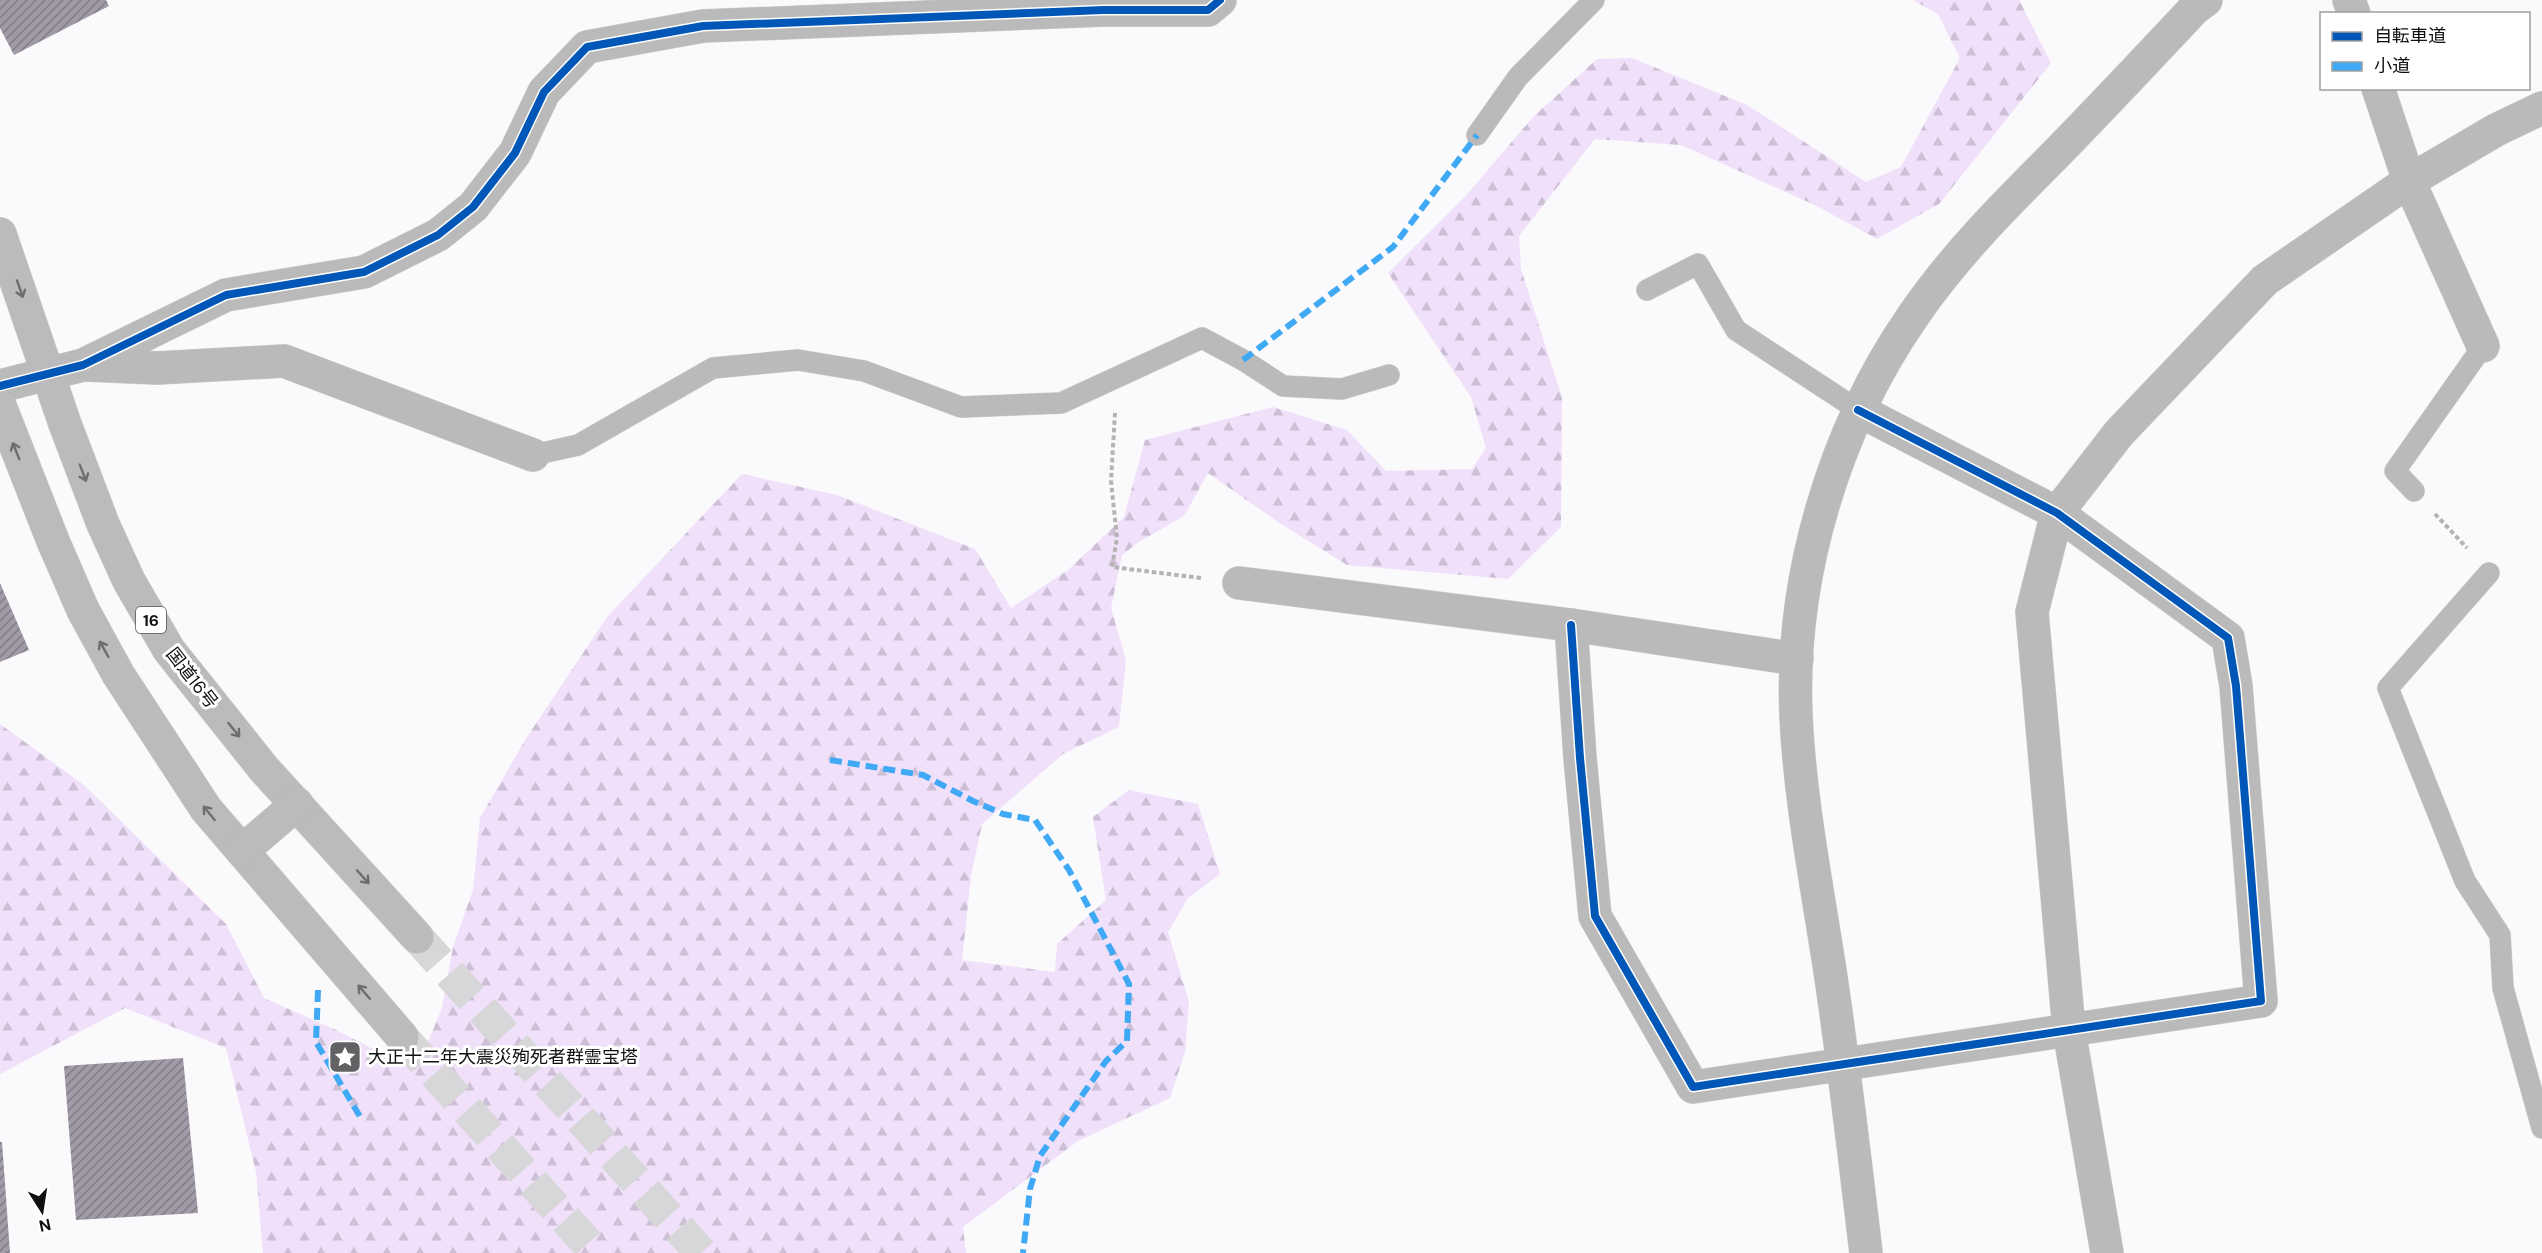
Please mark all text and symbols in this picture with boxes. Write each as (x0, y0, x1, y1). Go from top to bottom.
legend (2320, 12, 2530, 90)
text: 自転車道 (2374, 24, 2446, 48)
text: 小道 (2374, 54, 2410, 78)
one-way arrow (15, 279, 26, 298)
one-way arrow (10, 443, 21, 461)
one-way arrow (79, 463, 90, 482)
road number: 16 (136, 607, 166, 633)
one-way arrow (98, 641, 110, 658)
street label: 国道16号 (161, 643, 223, 713)
one-way arrow (227, 722, 240, 738)
one-way arrow (203, 805, 216, 821)
one-way arrow (356, 869, 370, 884)
one-way arrow (357, 985, 371, 1000)
place icon: 大正十二年大震災殉死者群霊宝塔 (327, 1039, 363, 1075)
place label: 大正十二年大震災殉死者群霊宝塔 (368, 1045, 638, 1069)
north arrow (12, 1181, 72, 1241)
text: N (37, 1214, 53, 1237)

